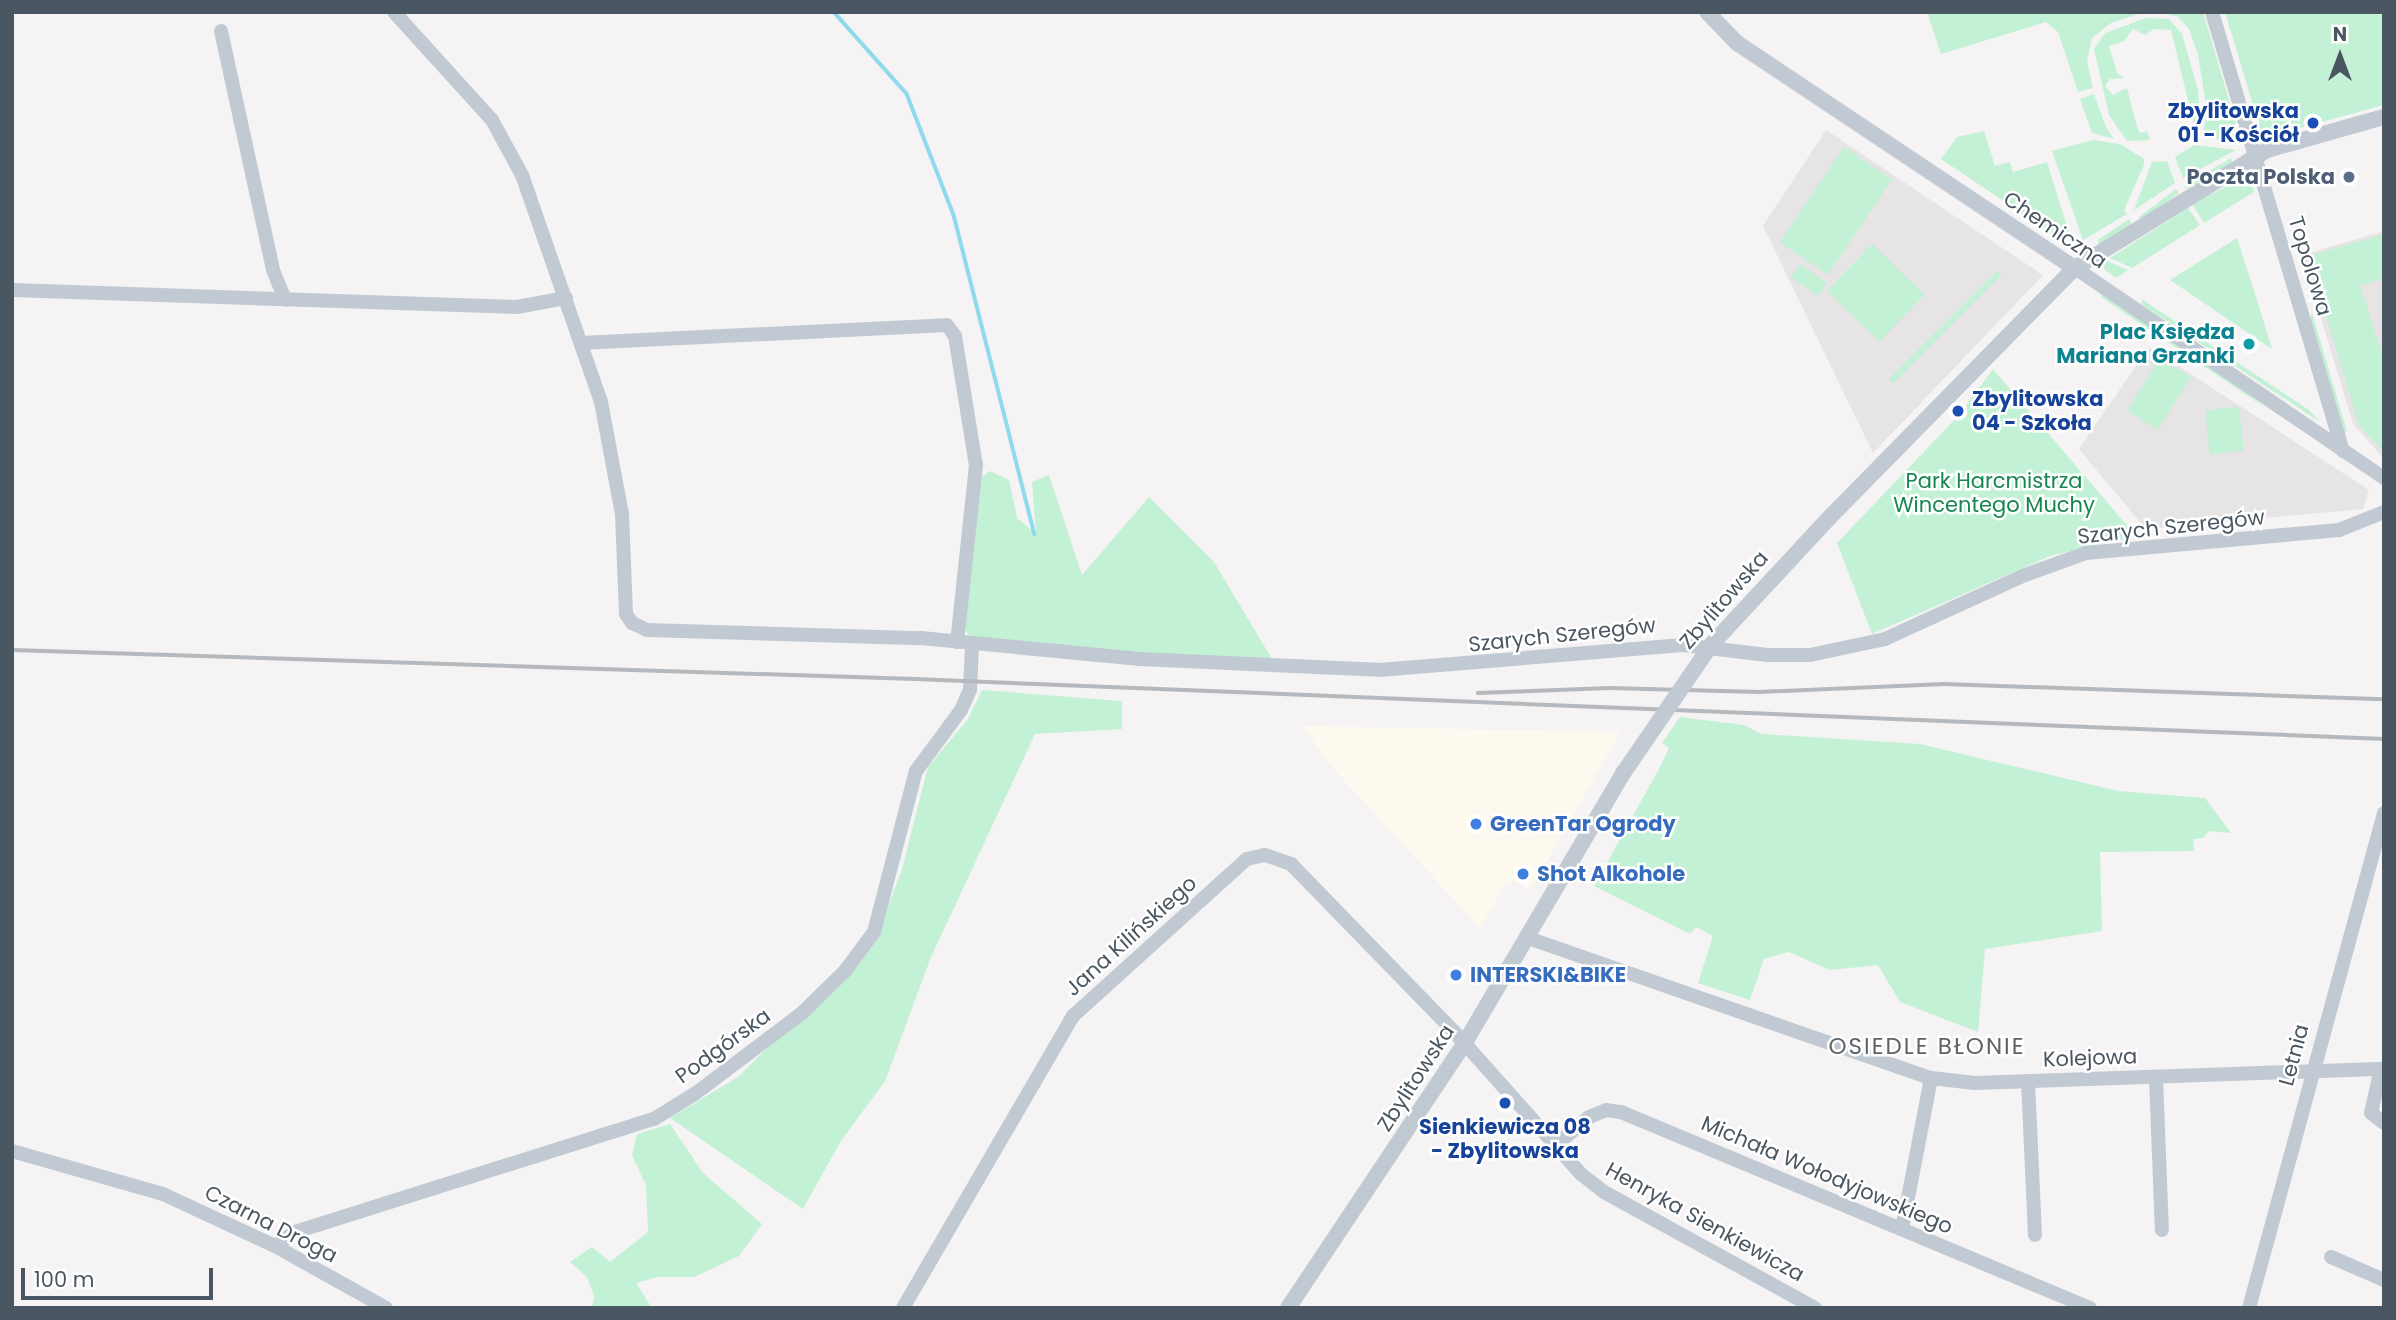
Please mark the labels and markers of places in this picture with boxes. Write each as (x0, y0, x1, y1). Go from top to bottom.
place label: Zbylitowska 01 - Kościół (2168, 98, 2299, 148)
marker: Zbylitowska 01 - Kościół (2305, 115, 2321, 131)
place label: Poczta Polska (2187, 164, 2335, 190)
marker: Poczta Polska (2341, 169, 2357, 185)
place label: Plac Księdza Mariana Grzanki (2056, 319, 2235, 369)
marker: Plac Księdza Mariana Grzanki (2241, 336, 2257, 352)
place label: Zbylitowska 04 - Szkoła (1972, 386, 2103, 436)
marker: Zbylitowska 04 - Szkoła (1950, 403, 1966, 419)
place label: GreenTar Ogrody (1490, 811, 1676, 837)
marker: GreenTar Ogrody (1468, 816, 1484, 832)
place label: Shot Alkohole (1537, 861, 1685, 887)
marker: Shot Alkohole (1515, 866, 1531, 882)
place label: INTERSKI&BIKE (1470, 962, 1626, 988)
marker: INTERSKI&BIKE (1448, 967, 1464, 983)
marker: Sienkiewicza 08 - Zbylitowska (1497, 1095, 1513, 1111)
place label: Sienkiewicza 08 - Zbylitowska (1419, 1114, 1591, 1164)

